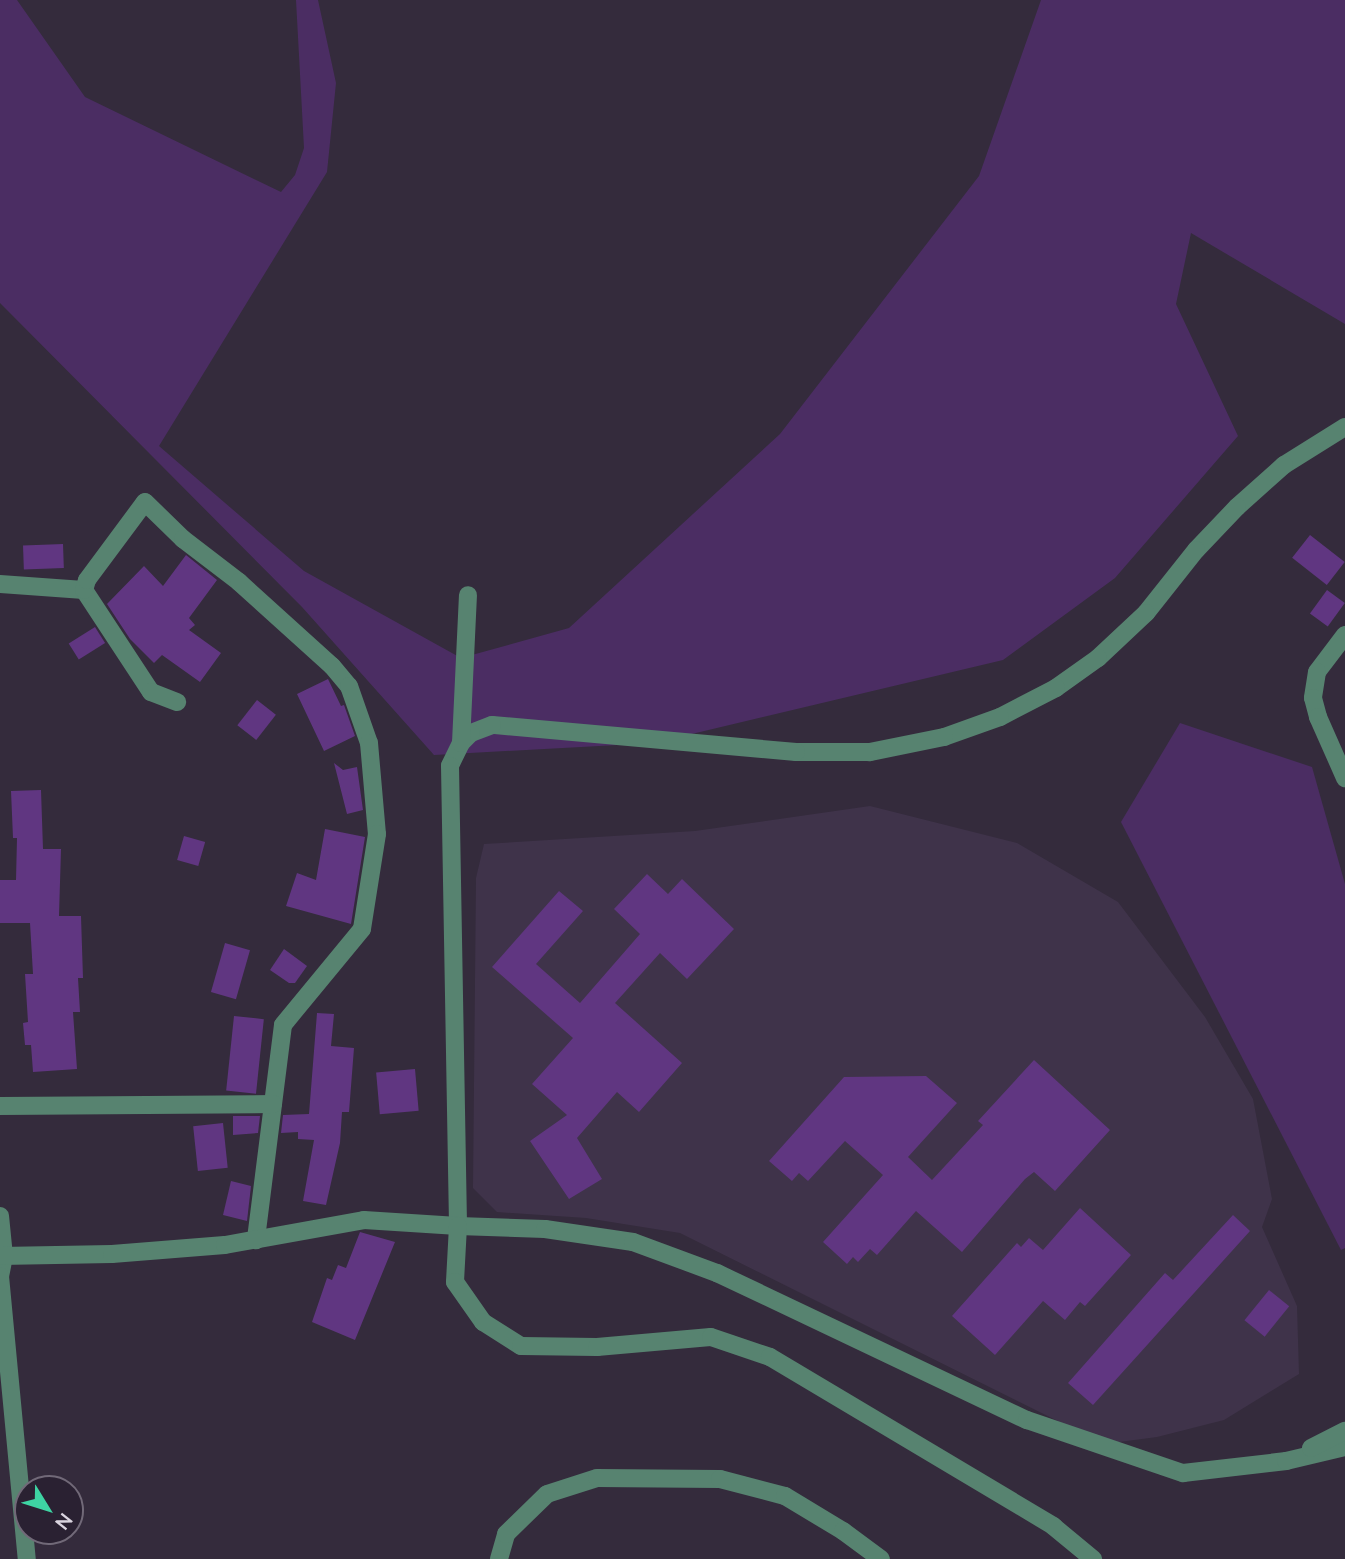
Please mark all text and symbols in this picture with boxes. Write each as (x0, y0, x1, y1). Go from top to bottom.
north arrow (14, 1475, 84, 1545)
text: N (51, 1509, 78, 1535)

